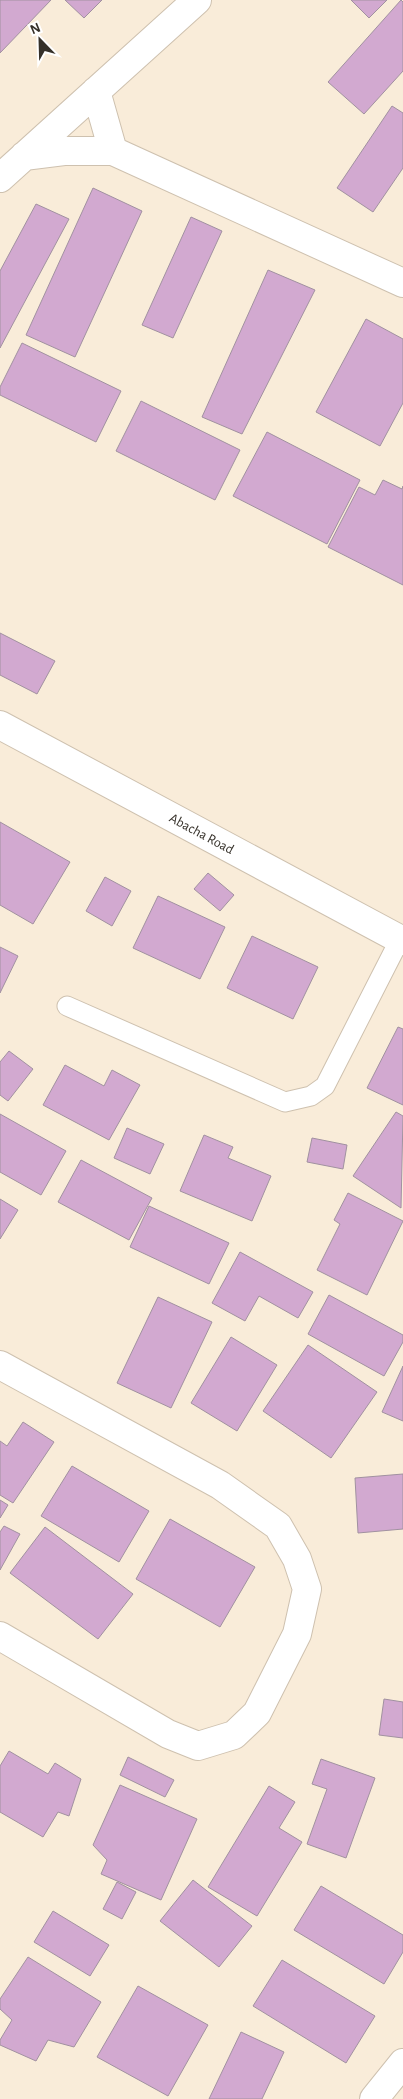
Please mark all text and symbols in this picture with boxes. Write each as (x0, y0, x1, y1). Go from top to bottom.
north arrow (15, 15, 65, 65)
text: N (28, 21, 43, 37)
street label: Abacha Road (167, 811, 236, 857)

